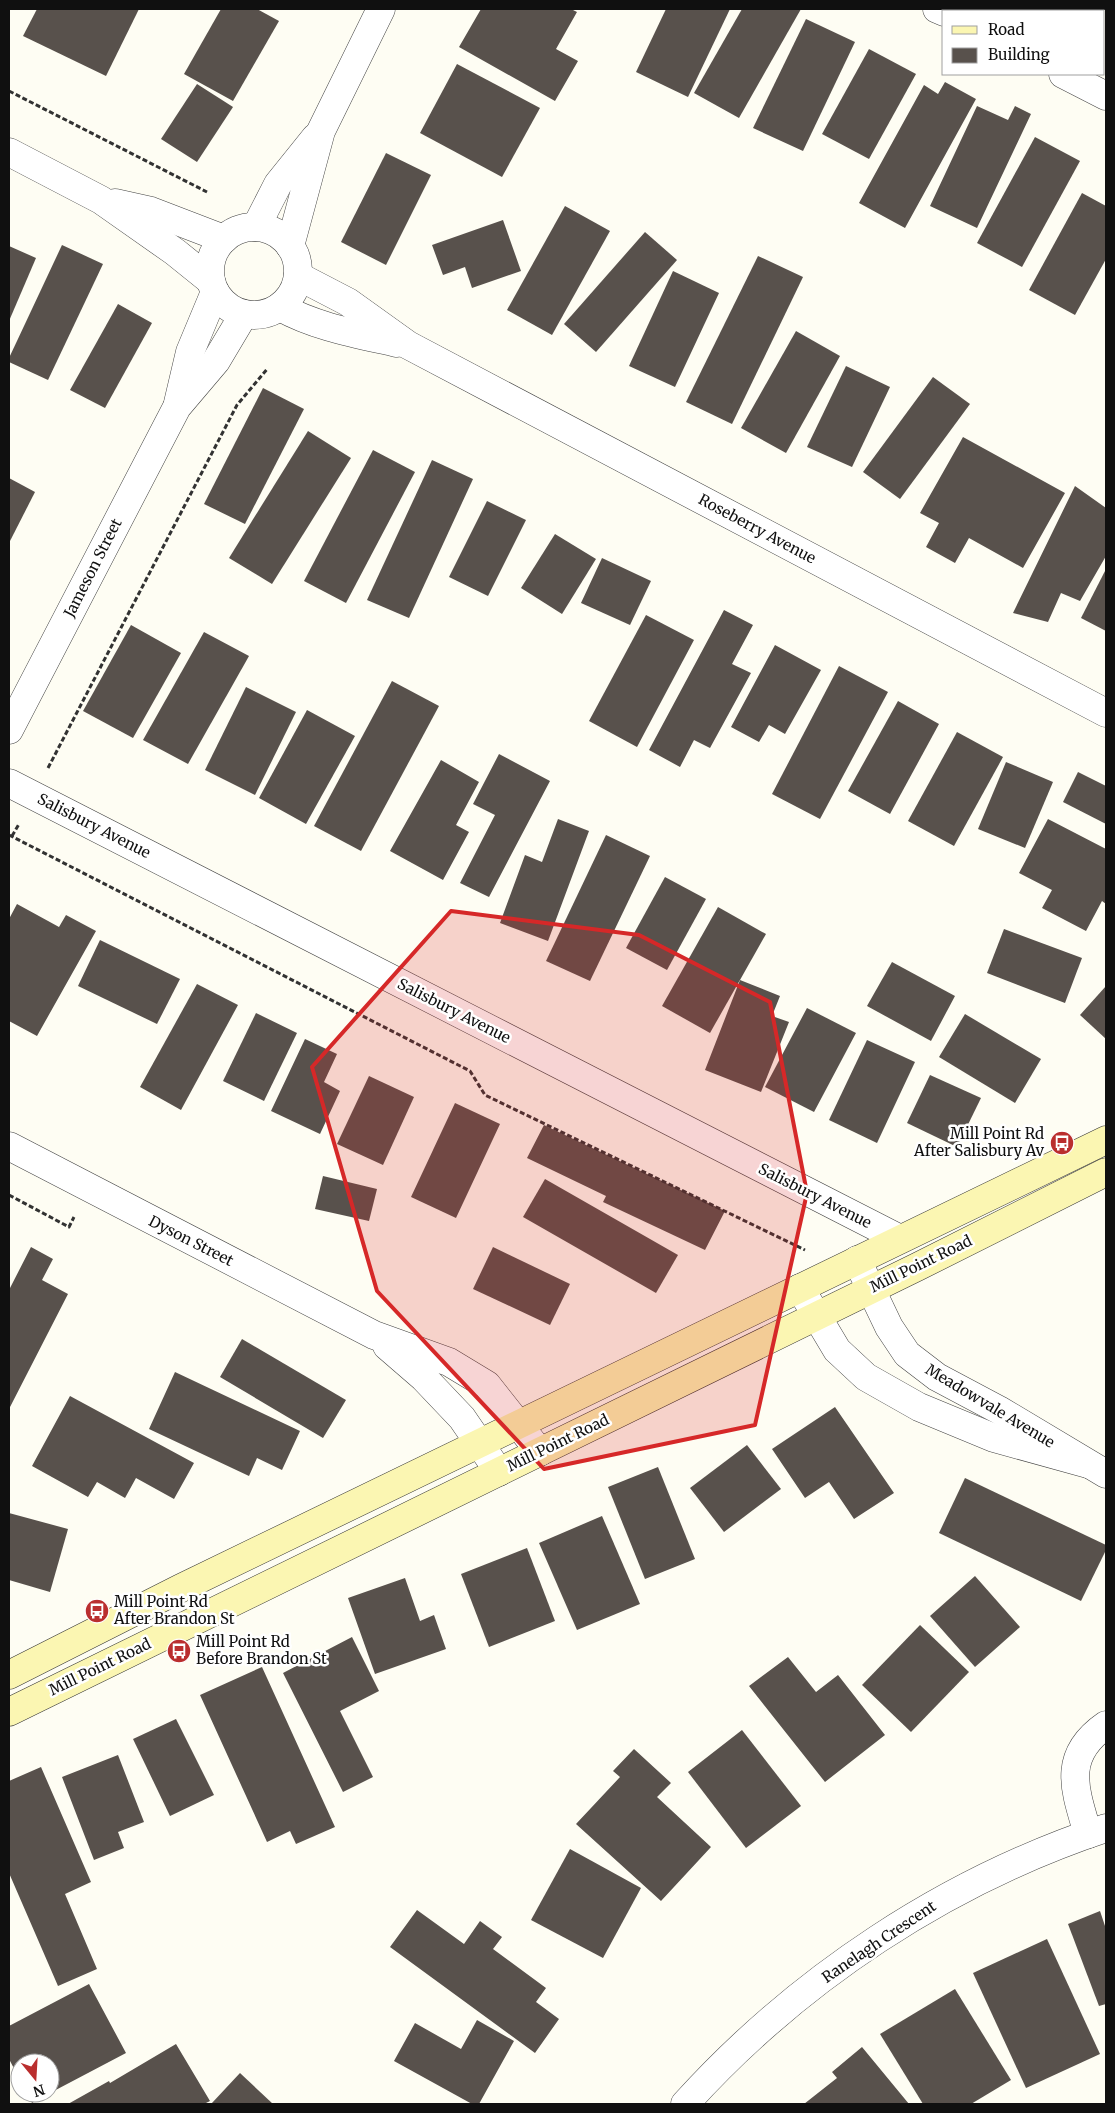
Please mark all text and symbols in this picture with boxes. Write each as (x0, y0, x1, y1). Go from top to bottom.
legend (942, 10, 1105, 75)
text: Road (988, 20, 1024, 39)
text: Building (988, 45, 1050, 64)
street label: Roseberry Avenue (695, 490, 819, 568)
street label: Jameson Street (59, 515, 126, 621)
street label: Salisbury Avenue (35, 789, 154, 862)
street label: Salisbury Avenue (395, 974, 514, 1047)
place label: Mill Point Rd After Salisbury Av (913, 1124, 1044, 1160)
bus stop icon: Mill Point Rd After Salisbury Av (1049, 1130, 1075, 1156)
street label: Salisbury Avenue (756, 1159, 875, 1232)
street label: Dyson Street (146, 1211, 237, 1270)
street label: Mill Point Road (867, 1231, 975, 1296)
street label: Meadowvale Avenue (922, 1360, 1058, 1452)
street label: Mill Point Road (504, 1410, 612, 1475)
place label: Mill Point Rd After Brandon St (113, 1592, 235, 1628)
bus stop icon: Mill Point Rd After Brandon St (84, 1598, 110, 1624)
place label: Mill Point Rd Before Brandon St (196, 1632, 327, 1668)
street label: Mill Point Road (46, 1634, 154, 1699)
bus stop icon: Mill Point Rd Before Brandon St (166, 1638, 192, 1664)
street label: Ranelagh Crescent (818, 1896, 939, 1987)
north arrow (10, 2053, 60, 2103)
text: N (31, 2080, 47, 2101)

